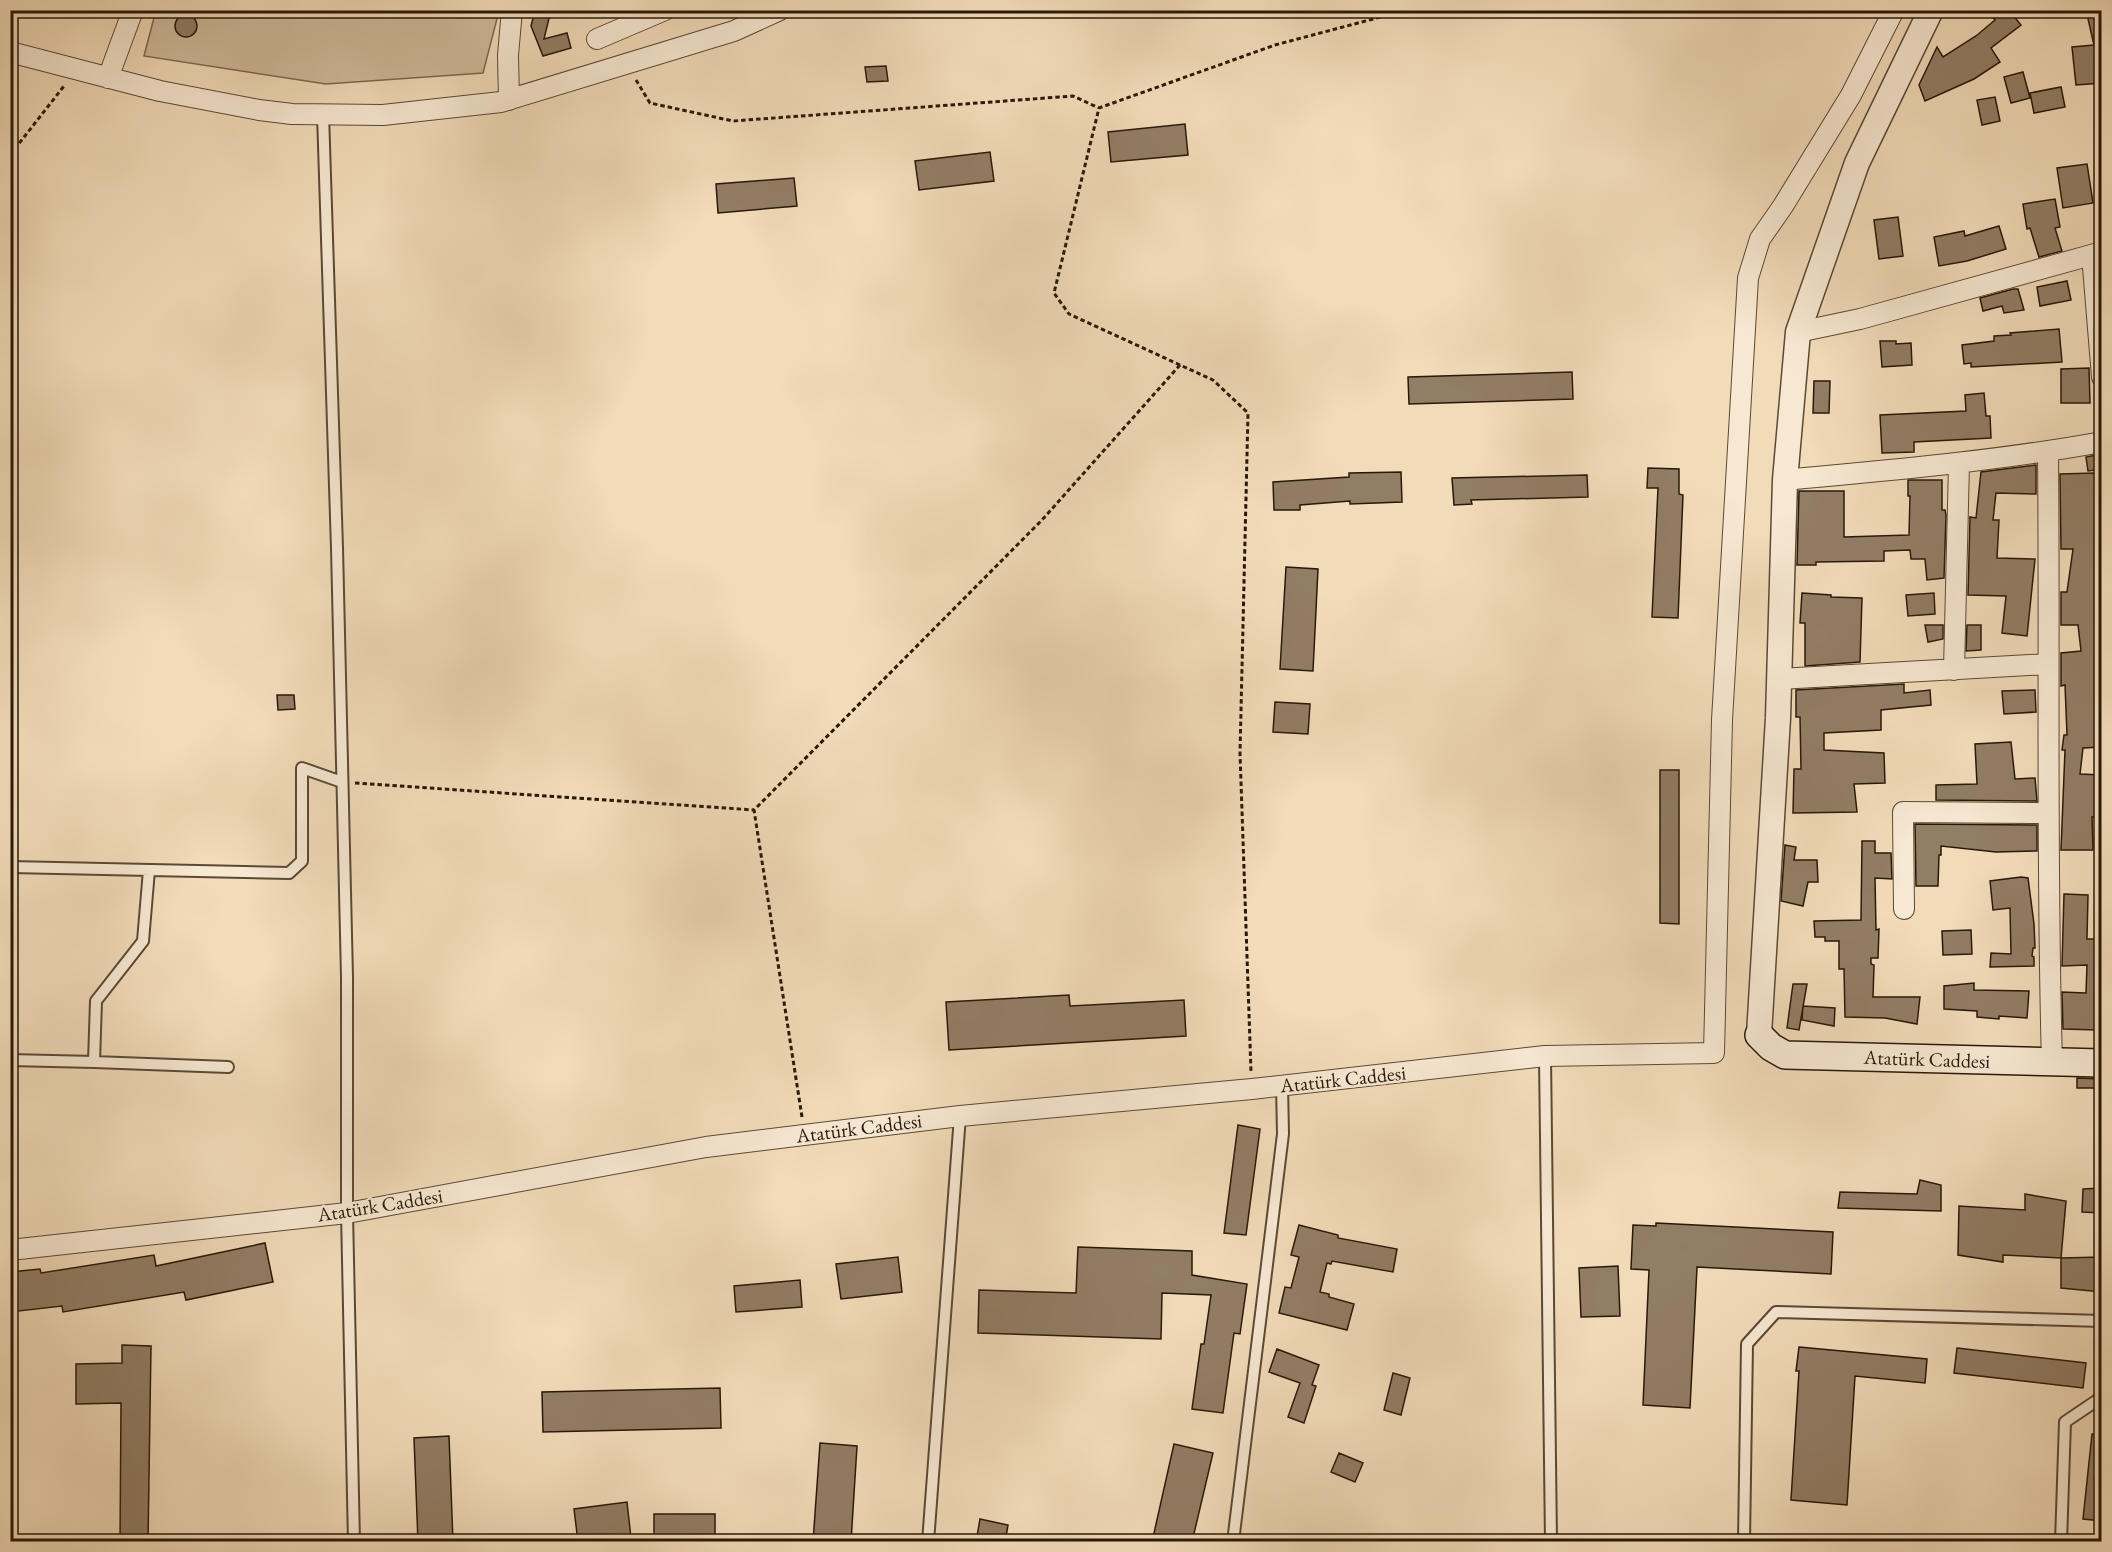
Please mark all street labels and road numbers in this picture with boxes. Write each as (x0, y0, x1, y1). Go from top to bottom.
street label: Atatürk Caddesi (1862, 1044, 1991, 1074)
street label: Atatürk Caddesi (1278, 1059, 1407, 1099)
street label: Atatürk Caddesi (794, 1107, 923, 1149)
street label: Atatürk Caddesi (314, 1182, 445, 1228)

